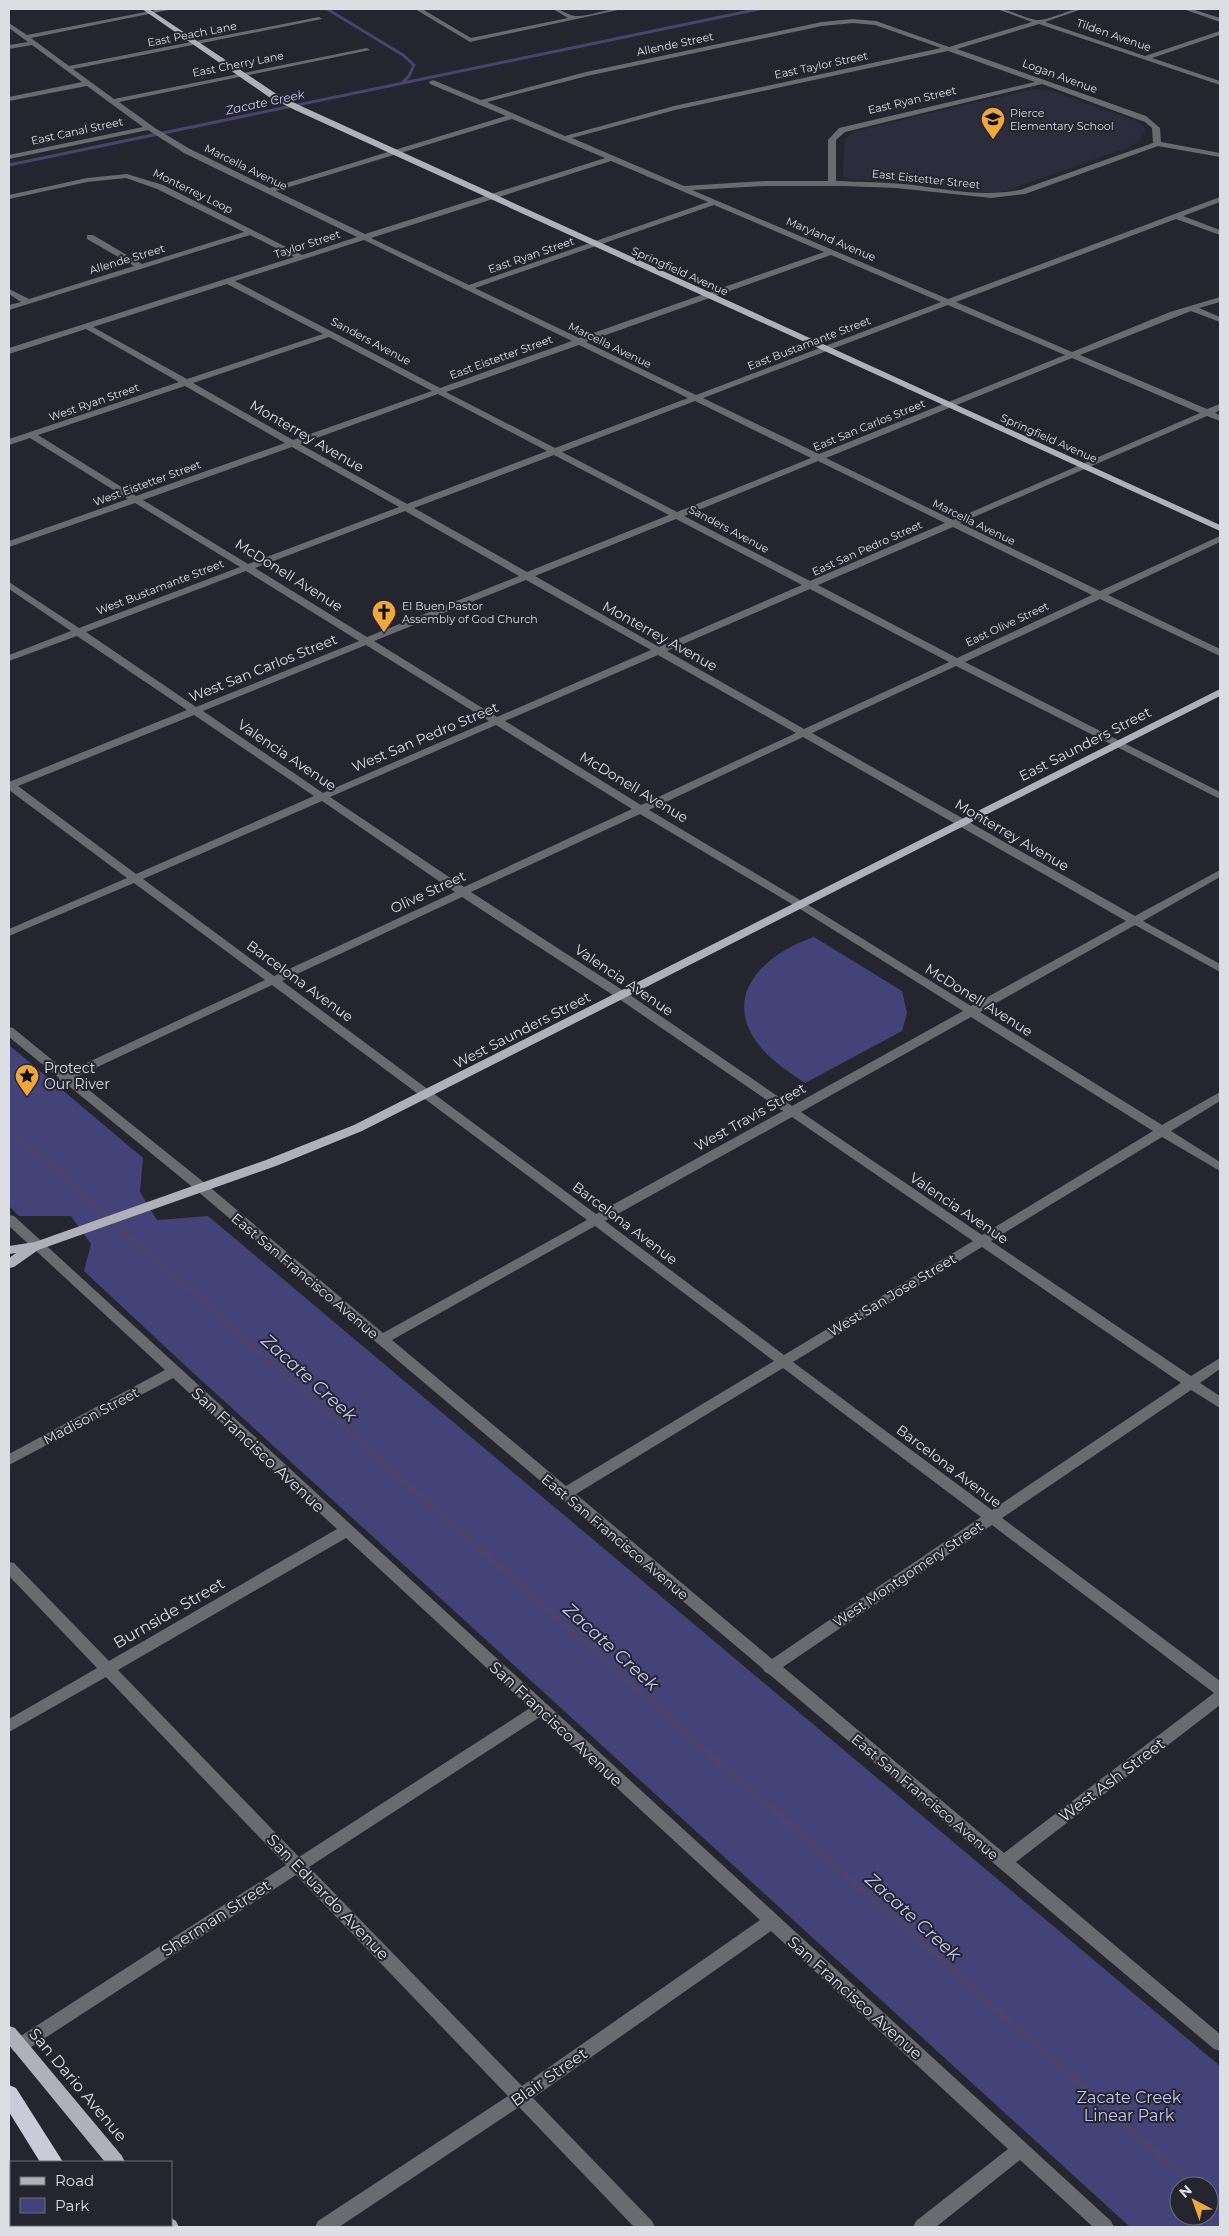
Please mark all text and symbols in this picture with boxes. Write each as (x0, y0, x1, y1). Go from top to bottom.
street label: Tilden Avenue (1075, 16, 1154, 54)
street label: East Peach Lane (146, 18, 238, 50)
street label: Allende Street (635, 29, 715, 59)
street label: East Cherry Lane (191, 48, 285, 80)
street label: East Taylor Street (773, 48, 869, 82)
street label: Logan Avenue (1020, 56, 1100, 96)
street label: East Ryan Street (866, 83, 958, 117)
water label: Zacate Creek (223, 86, 307, 118)
school or university icon: Pierce Elementary School (980, 106, 1006, 140)
place label: Pierce Elementary School (1010, 106, 1114, 133)
street label: East Canal Street (30, 114, 125, 148)
street label: Marcella Avenue (202, 141, 290, 193)
street label: Monterrey Loop (151, 166, 235, 216)
street label: East Eistetter Street (871, 166, 981, 192)
street label: Maryland Avenue (784, 214, 878, 264)
street label: Taylor Street (272, 227, 342, 261)
street label: East Ryan Street (486, 234, 576, 276)
street label: Allende Street (88, 241, 167, 277)
street label: Springfield Avenue (629, 243, 731, 299)
street label: East Bustamante Street (745, 313, 873, 373)
street label: Sanders Avenue (328, 314, 414, 368)
street label: Marcella Avenue (566, 319, 654, 371)
street label: East Eistetter Street (447, 332, 555, 382)
street label: West Ryan Street (47, 380, 142, 424)
street label: Monterrey Avenue (247, 396, 367, 476)
street label: East San Carlos Street (811, 396, 928, 454)
street label: Springfield Avenue (998, 410, 1100, 466)
street label: West Eistetter Street (91, 457, 203, 509)
street label: Marcella Avenue (930, 496, 1018, 548)
street label: Sanders Avenue (686, 502, 772, 556)
street label: East San Pedro Street (810, 517, 925, 579)
street label: McDonell Avenue (232, 535, 346, 615)
street label: West Bustamante Street (94, 556, 226, 618)
street label: Monterrey Avenue (599, 597, 721, 675)
street label: East Olive Street (963, 598, 1051, 649)
church icon: El Buen Pastor Assembly of God Church (371, 599, 397, 633)
place label: El Buen Pastor Assembly of God Church (402, 599, 538, 626)
street label: West San Carlos Street (186, 630, 340, 706)
street label: West San Pedro Street (349, 698, 501, 776)
street label: East Saunders Street (1016, 703, 1154, 785)
street label: Valencia Avenue (234, 715, 340, 795)
street label: McDonell Avenue (576, 747, 692, 827)
street label: Monterrey Avenue (952, 795, 1072, 875)
street label: Olive Street (387, 867, 469, 917)
street label: Barcelona Avenue (243, 936, 357, 1026)
street label: Valencia Avenue (571, 940, 677, 1020)
street label: McDonell Avenue (922, 960, 1036, 1040)
street label: West Saunders Street (450, 987, 594, 1072)
place label: Protect Our River (44, 1059, 110, 1093)
place icon: Protect Our River (14, 1063, 40, 1097)
street label: West Travis Street (691, 1079, 809, 1155)
street label: Valencia Avenue (906, 1168, 1012, 1248)
street label: Barcelona Avenue (569, 1178, 681, 1268)
street label: East San Francisco Avenue (228, 1209, 382, 1343)
street label: West San Jose Street (825, 1249, 960, 1340)
water label: Zacate Creek (256, 1329, 362, 1427)
street label: Madison Street (40, 1383, 142, 1449)
street label: San Francisco Avenue (188, 1383, 328, 1517)
street label: Barcelona Avenue (893, 1421, 1005, 1511)
street label: East San Francisco Avenue (538, 1470, 692, 1604)
street label: West Montgomery Street (829, 1517, 987, 1631)
street label: Burnside Street (110, 1573, 228, 1653)
water label: Zacate Creek (558, 1598, 664, 1696)
street label: San Francisco Avenue (486, 1657, 626, 1791)
street label: East San Francisco Avenue (848, 1730, 1002, 1864)
street label: West Ash Street (1055, 1734, 1169, 1826)
street label: San Eduardo Avenue (263, 1830, 393, 1964)
water label: Zacate Creek (860, 1868, 966, 1966)
street label: Sherman Street (158, 1875, 275, 1960)
street label: San Francisco Avenue (784, 1932, 926, 2064)
street label: San Dario Avenue (25, 2024, 131, 2146)
street label: Blair Street (507, 2043, 591, 2110)
park label: Zacate Creek Linear Park (1077, 2088, 1182, 2125)
legend (10, 2161, 172, 2226)
text: Road (55, 2171, 94, 2190)
north arrow (1169, 2176, 1219, 2226)
text: N (1175, 2181, 1196, 2202)
text: Park (55, 2196, 89, 2215)

